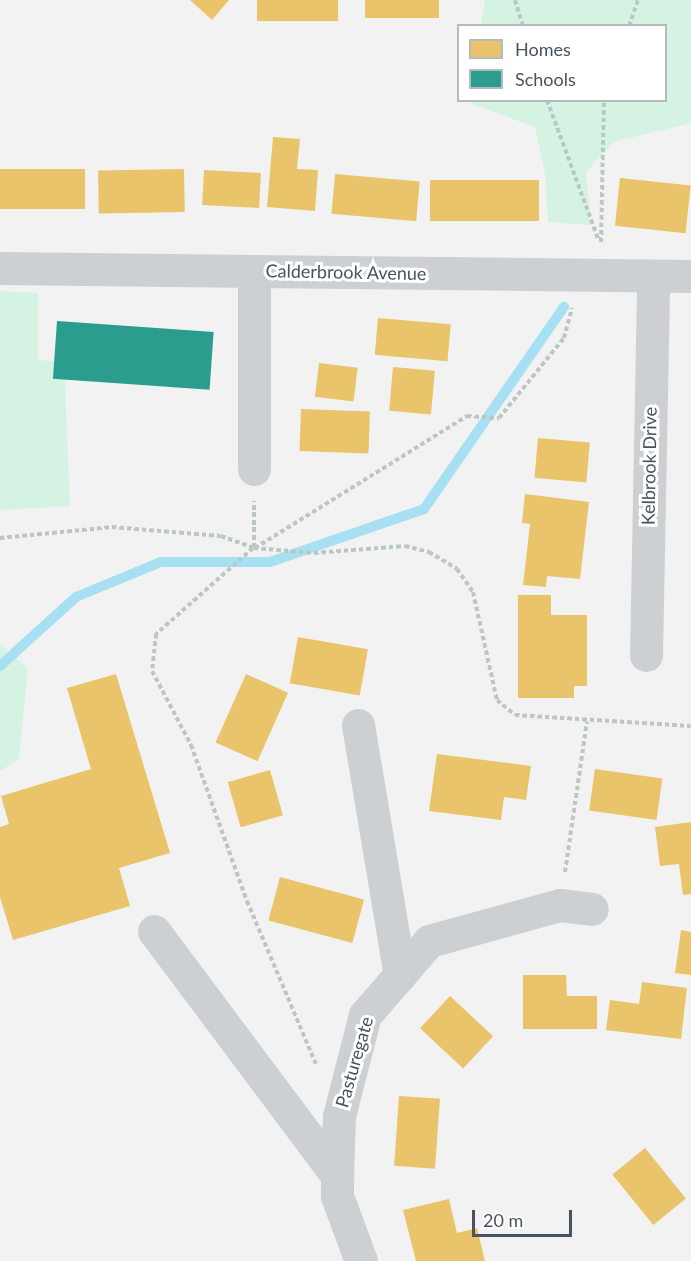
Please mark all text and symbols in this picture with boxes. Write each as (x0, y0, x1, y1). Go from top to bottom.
legend (457, 24, 667, 102)
text: Homes (515, 38, 571, 60)
text: Schools (515, 68, 576, 90)
street label: Calderbrook Avenue (265, 260, 427, 284)
street label: Kelbrook Drive (637, 407, 661, 525)
street label: Pasturegate (331, 1014, 377, 1110)
scale bar (475, 1198, 576, 1236)
text: 20 m (483, 1209, 523, 1231)

